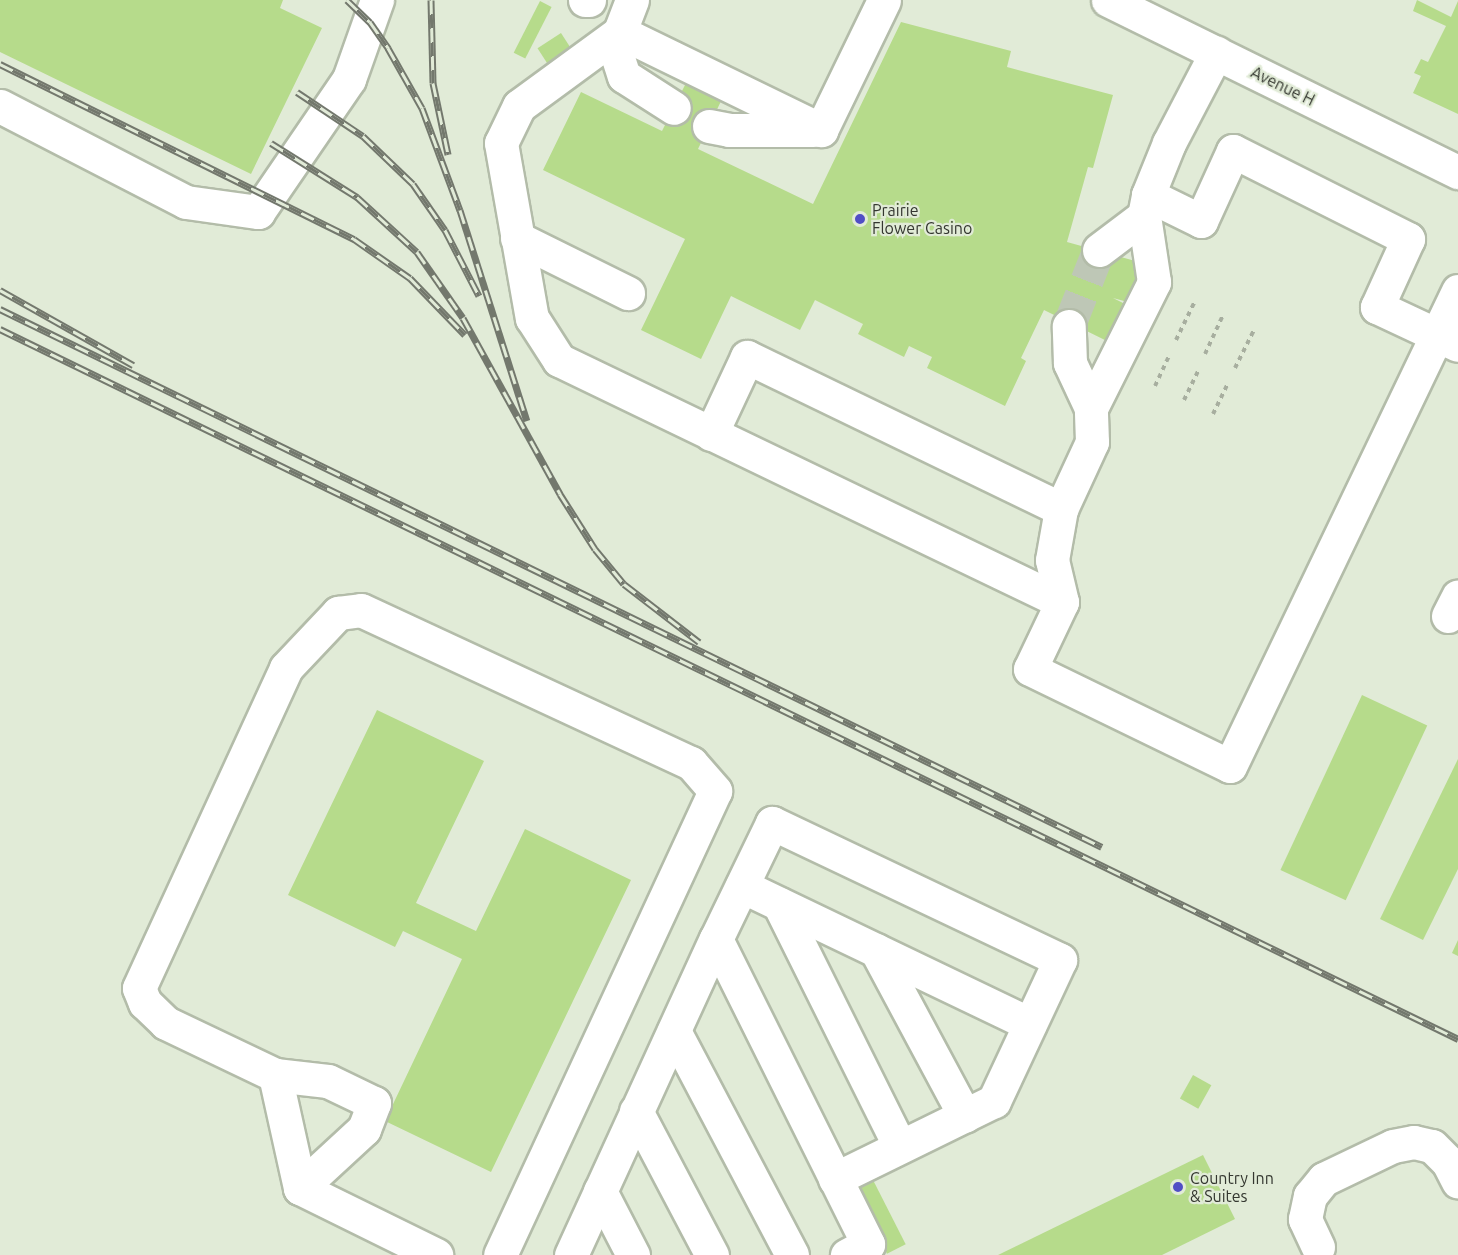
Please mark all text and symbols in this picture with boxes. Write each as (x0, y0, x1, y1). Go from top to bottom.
street label: Avenue H (1248, 62, 1318, 110)
place label: Prairie Flower Casino (872, 200, 972, 238)
marker: Prairie Flower Casino (853, 212, 867, 226)
place label: Country Inn & Suites (1190, 1168, 1274, 1206)
marker: Country Inn & Suites (1171, 1180, 1185, 1194)

